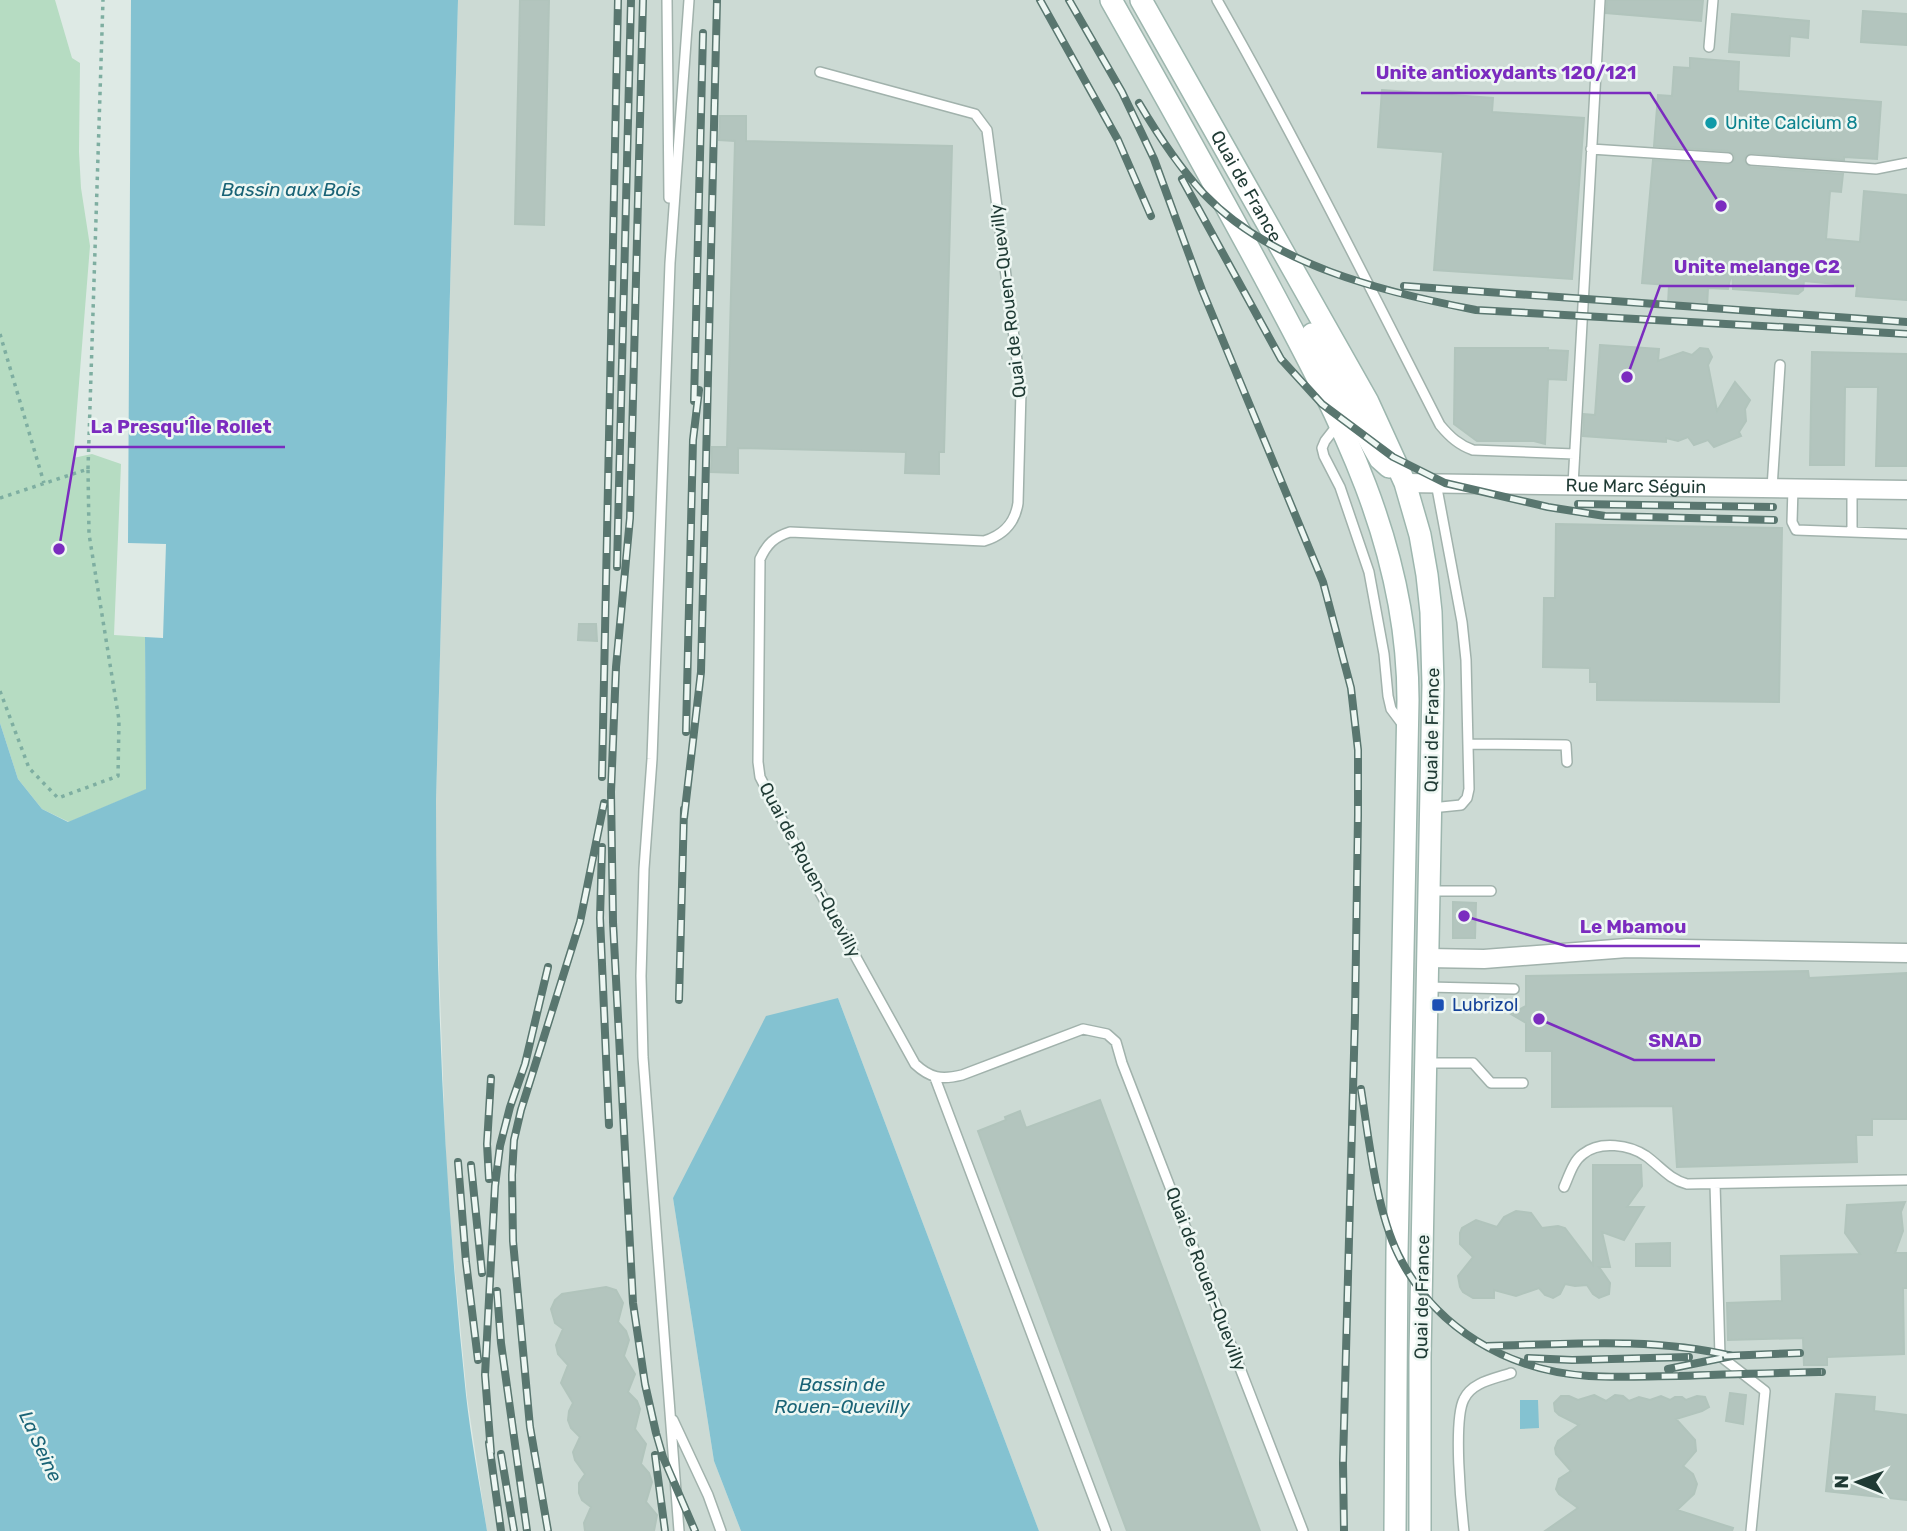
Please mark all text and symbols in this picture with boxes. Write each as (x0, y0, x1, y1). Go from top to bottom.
callout: Unite antioxydants 120/121 (1361, 53, 1650, 93)
text: Unite antioxydants 120/121 (1376, 61, 1636, 84)
place label: Unite Calcium 8 (1725, 112, 1858, 134)
marker: Unite Calcium 8 (1703, 115, 1719, 131)
street label: Quai de France (1206, 127, 1286, 246)
water label: Bassin aux Bois (221, 178, 361, 201)
street label: Quai de Rouen-Quevilly (985, 203, 1031, 399)
callout: Unite melange C2 (1660, 246, 1854, 286)
text: Unite melange C2 (1674, 255, 1840, 278)
callout: La Presqu'Île Rollet (76, 407, 285, 447)
text: La Presqu'Île Rollet (90, 415, 272, 438)
street label: Rue Marc Séguin (1566, 474, 1706, 498)
street label: Quai de France (1420, 667, 1444, 793)
street label: Quai de Rouen-Quevilly (754, 779, 866, 961)
callout: Le Mbamou (1566, 906, 1700, 946)
text: Le Mbamou (1580, 915, 1686, 938)
place label: Lubrizol (1452, 994, 1518, 1016)
marker: Lubrizol (1430, 997, 1446, 1013)
callout: SNAD (1634, 1020, 1715, 1060)
text: SNAD (1648, 1029, 1702, 1052)
street label: Quai de Rouen-Quevilly (1161, 1184, 1251, 1374)
street label: Quai de France (1410, 1234, 1434, 1360)
water label: Bassin de Rouen-Quevilly (774, 1373, 910, 1418)
water label: La Seine (14, 1407, 67, 1486)
north arrow (1823, 1447, 1893, 1517)
text: N (1830, 1475, 1853, 1489)

